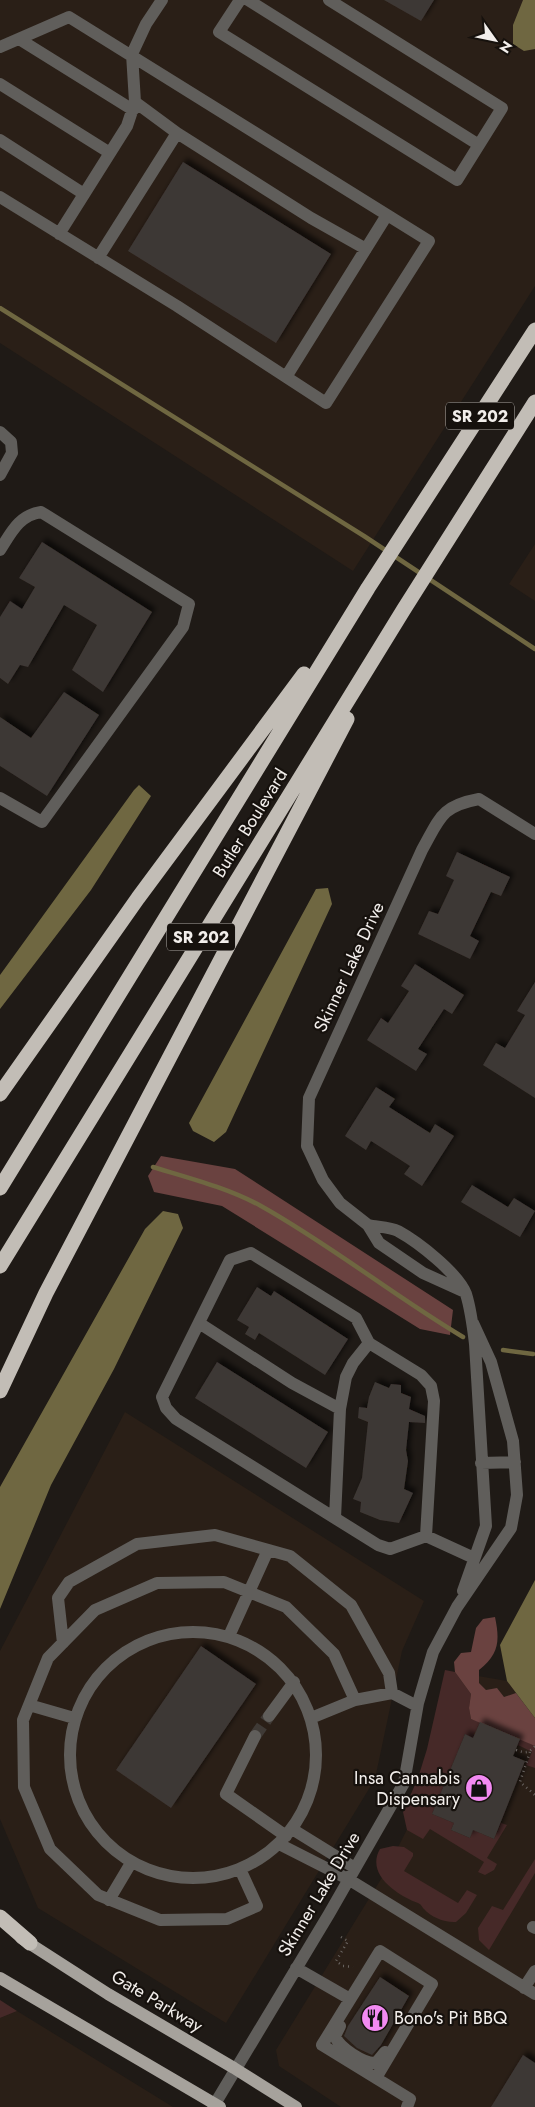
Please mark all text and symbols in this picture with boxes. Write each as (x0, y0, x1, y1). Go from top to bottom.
north arrow (470, 15, 520, 65)
text: N (494, 37, 517, 57)
road number: SR 202 (446, 402, 514, 430)
street label: Butler Boulevard (206, 763, 294, 883)
street label: Skinner Lake Drive (307, 897, 391, 1037)
road number: SR 202 (167, 924, 235, 950)
place label: Insa Cannabis Dispensary (354, 1765, 460, 1812)
shop icon: Insa Cannabis Dispensary (464, 1773, 494, 1803)
street label: Skinner Lake Drive (271, 1827, 367, 1961)
street label: Gate Parkway (106, 1963, 208, 2039)
restaurant icon: Bono's Pit BBQ (360, 2003, 390, 2033)
place label: Bono's Pit BBQ (394, 2005, 508, 2031)

